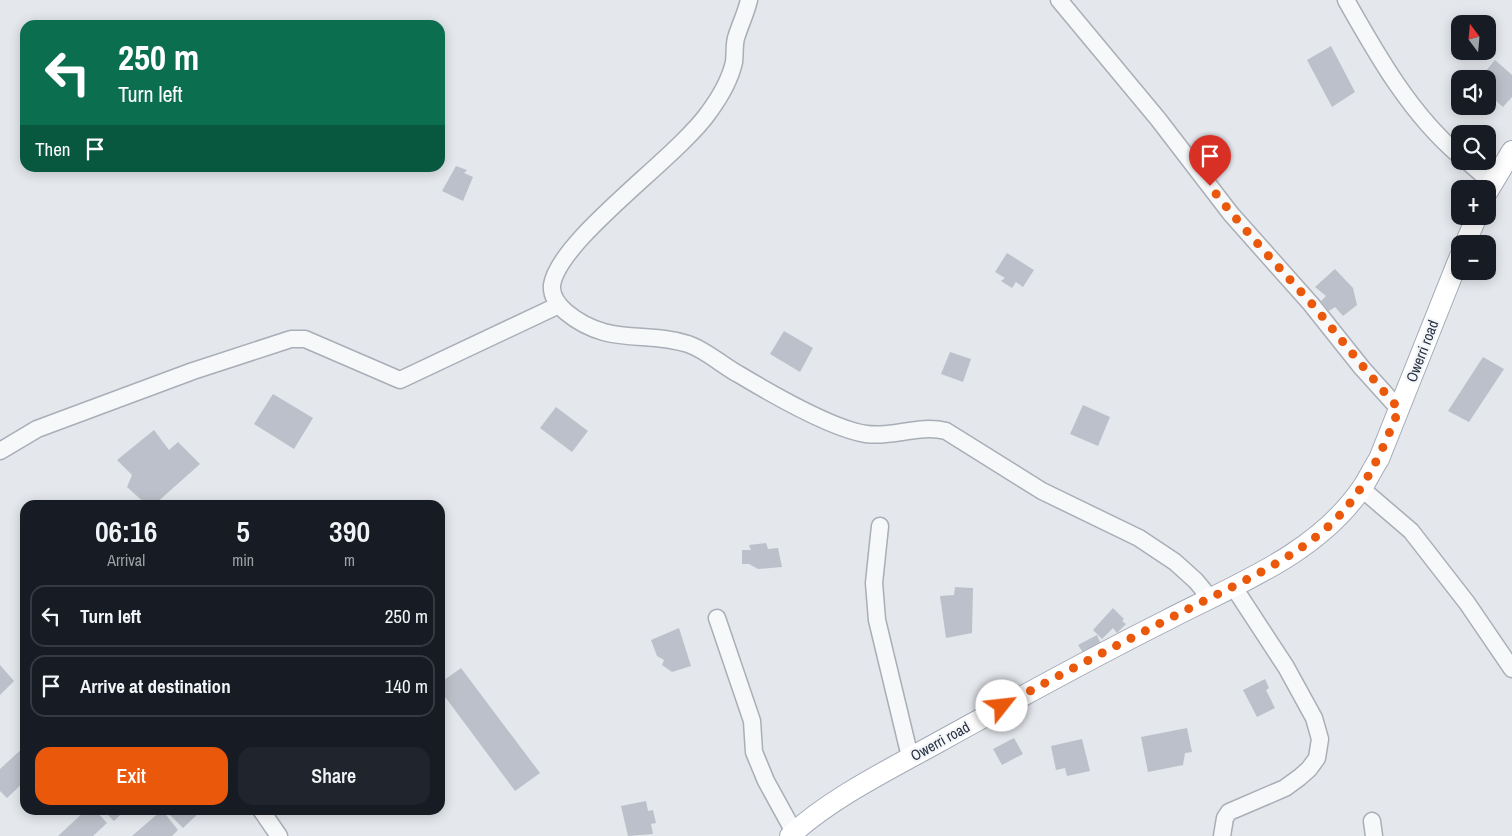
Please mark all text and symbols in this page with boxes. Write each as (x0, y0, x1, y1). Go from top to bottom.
north arrow (1451, 15, 1496, 60)
map controls (1451, 15, 1496, 280)
text: 250 m (118, 34, 199, 81)
icon: left (35, 40, 100, 105)
button: sound (1451, 70, 1496, 115)
text: Turn left (118, 79, 183, 109)
button: search (1451, 125, 1496, 170)
icon: arrive (81, 135, 109, 163)
pin (1189, 135, 1231, 186)
text: Then (35, 136, 71, 162)
icon: arrive (1196, 142, 1224, 170)
button: + (1451, 180, 1496, 225)
button: − (1451, 235, 1496, 280)
street label: Owerri road (1401, 317, 1443, 385)
text: 06:16 (95, 511, 157, 551)
text: 5 (236, 511, 250, 551)
text: 390 (329, 511, 370, 551)
text: Arrival (107, 549, 145, 571)
text: min (232, 549, 254, 571)
text: m (344, 549, 355, 571)
icon: left (37, 602, 65, 630)
text: Turn left (80, 603, 141, 629)
text: 250 m (385, 603, 428, 629)
icon: arrive (37, 672, 65, 700)
text: Arrive at destination (80, 673, 231, 699)
text: 140 m (385, 673, 428, 699)
position arrow (975, 679, 1027, 731)
street label: Owerri road (907, 716, 973, 766)
button: Exit (35, 747, 228, 805)
button: Share (238, 747, 430, 805)

